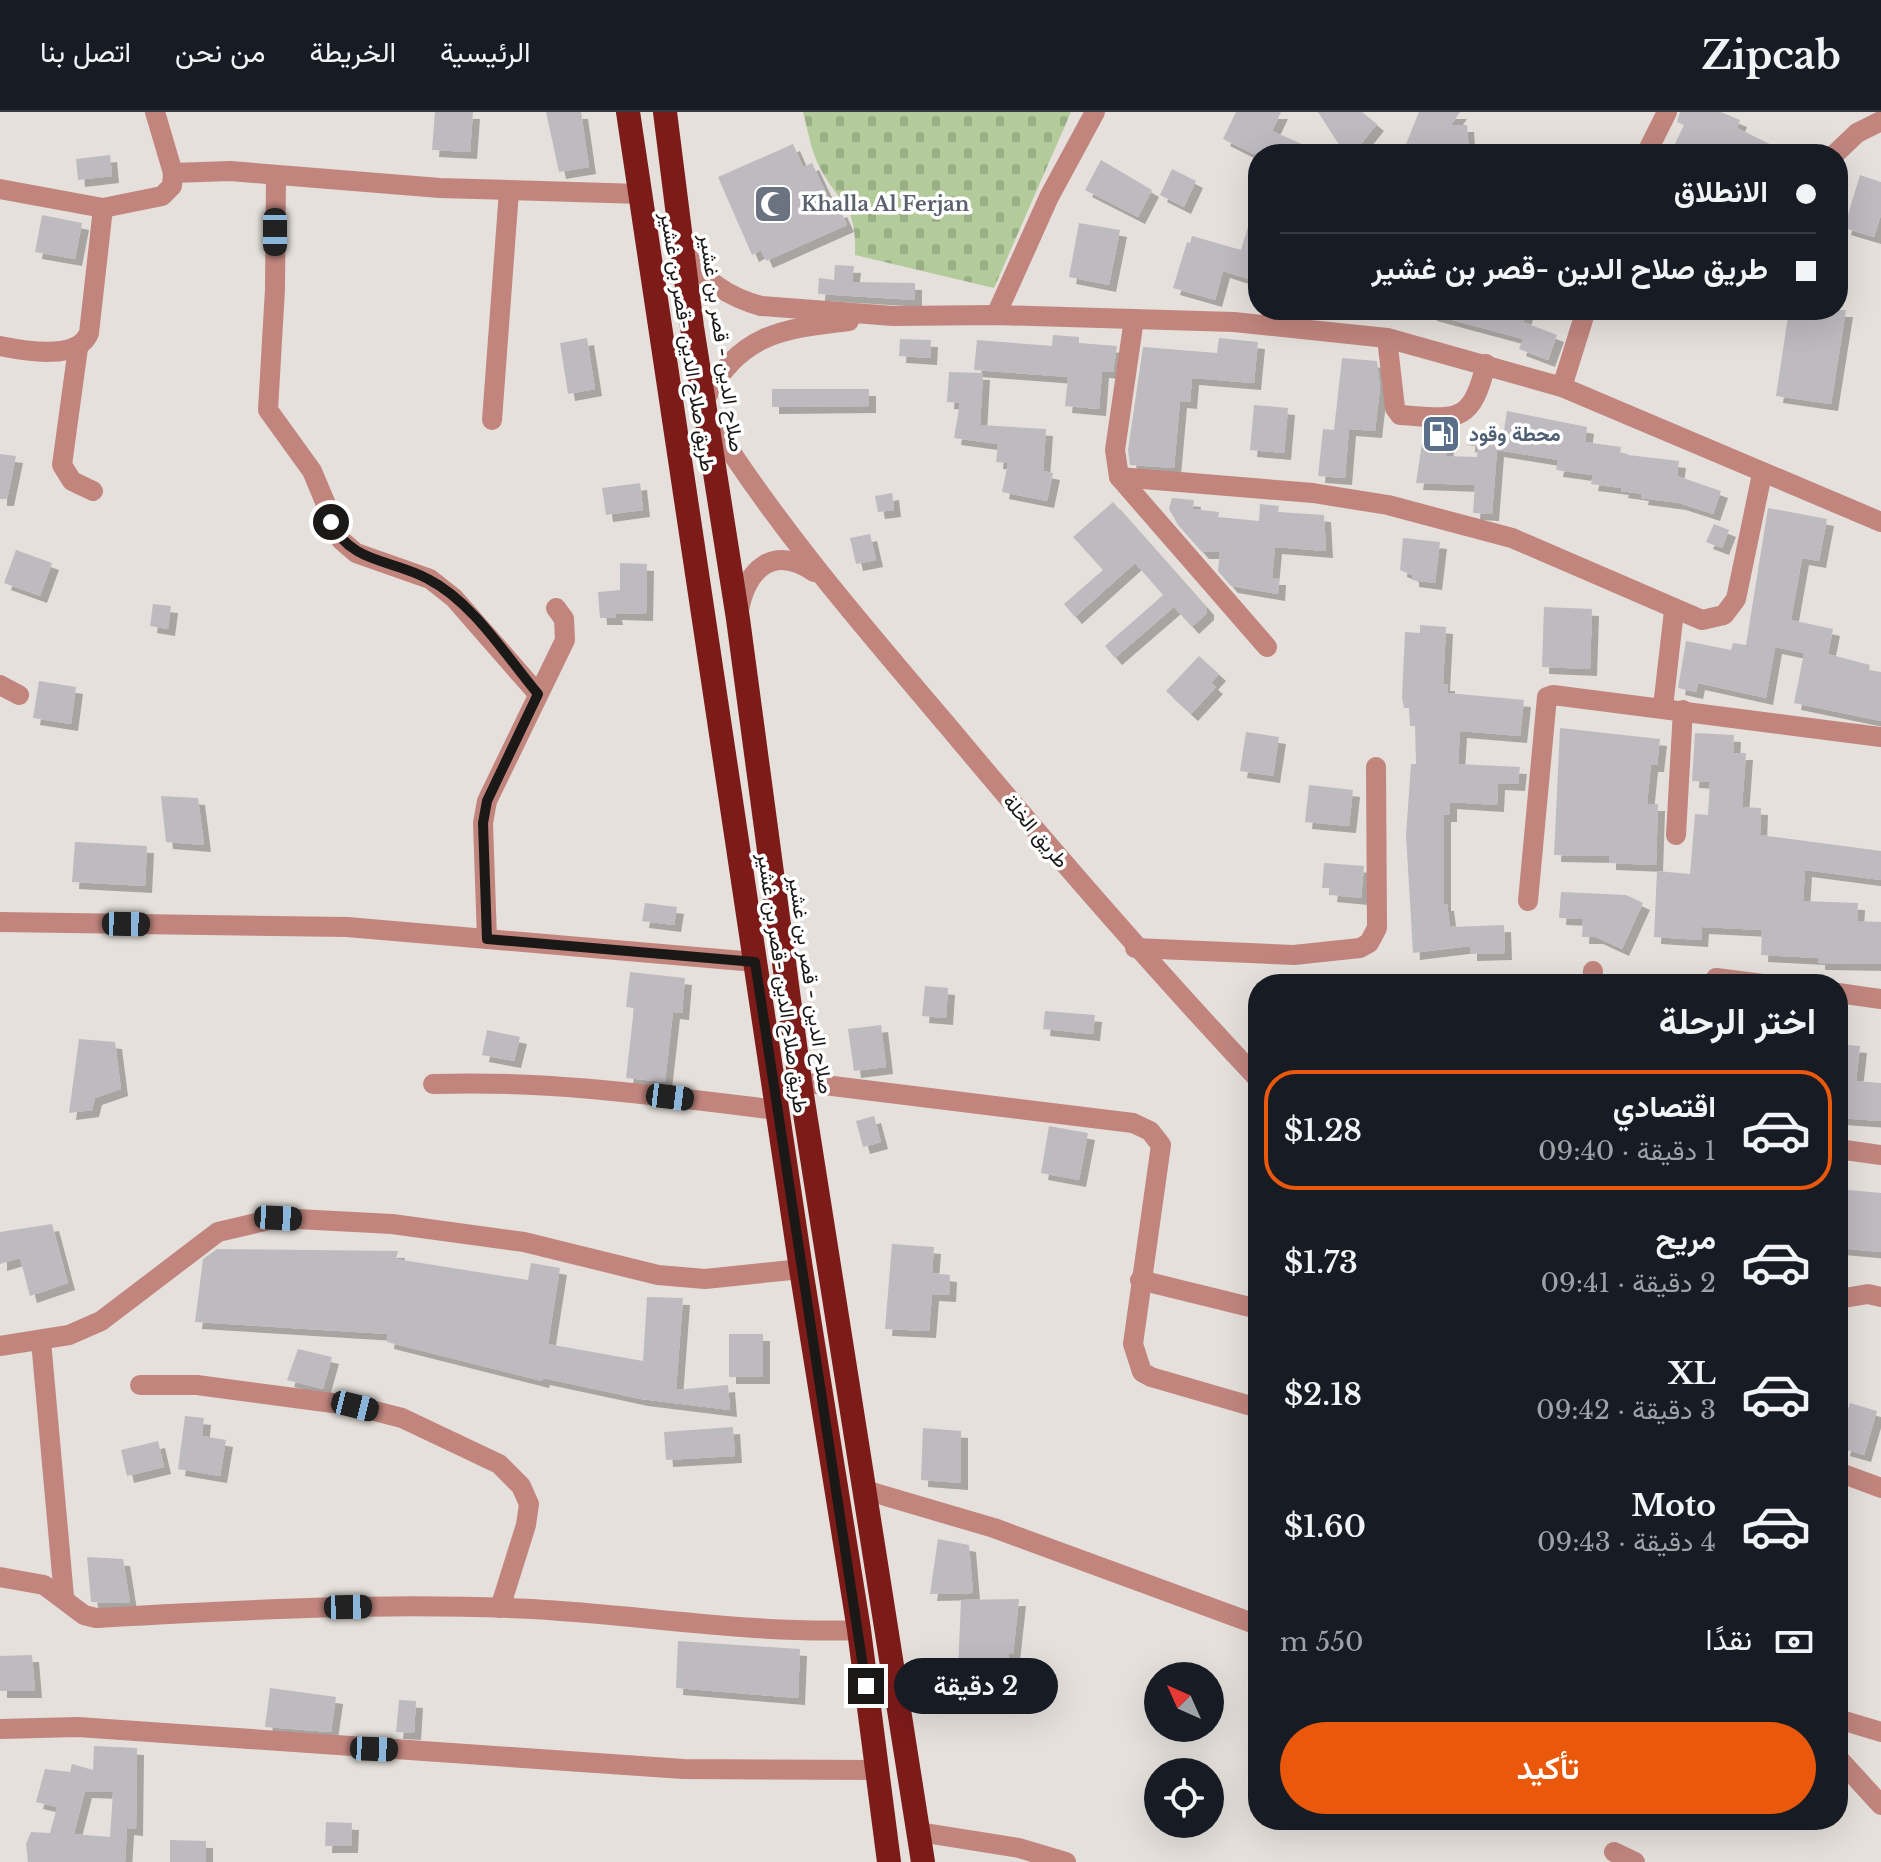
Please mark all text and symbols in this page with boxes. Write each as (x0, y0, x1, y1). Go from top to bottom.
text: Zipcab (1702, 32, 1841, 79)
text: اتصل بنا (40, 35, 131, 70)
text: من نحن (175, 35, 265, 70)
text: الخريطة (309, 35, 396, 70)
text: الرئيسية (440, 35, 531, 70)
text: الانطلاق (1674, 173, 1768, 210)
mosque icon: Khalla Al Ferjan (752, 183, 794, 225)
place label: Khalla Al Ferjan (801, 192, 970, 216)
car (263, 208, 287, 256)
street label: طريق صلاح الدين -قصر بن غشير (654, 210, 720, 474)
street label: صلاح الدين - قصر بن غشير (693, 231, 749, 454)
text: طريق صلاح الدين -قصر بن غشير (1372, 250, 1768, 287)
fuel station icon: محطة وقود (1420, 413, 1462, 455)
place label: محطة وقود (1469, 422, 1561, 447)
route start (313, 504, 349, 540)
street label: طريق الخلة (997, 789, 1074, 873)
street label: طريق صلاح الدين -قصر بن غشير (751, 850, 813, 1115)
street label: صلاح الدين - قصر بن غشير (782, 873, 838, 1096)
car (102, 912, 150, 936)
text: اختر الرحلة (1659, 999, 1816, 1044)
car (645, 1082, 695, 1112)
text: اقتصادي (1613, 1088, 1716, 1125)
icon: car (1740, 1094, 1812, 1166)
text: $1.28 (1284, 1112, 1362, 1149)
text: 1 دقيقة · 09:40 (1538, 1135, 1716, 1167)
car (253, 1205, 303, 1231)
text: مريح (1656, 1220, 1716, 1257)
icon: car (1740, 1226, 1812, 1298)
text: $1.73 (1284, 1244, 1358, 1281)
text: 2 دقيقة · 09:41 (1540, 1267, 1716, 1299)
text: XL (1668, 1355, 1716, 1392)
icon: car (1740, 1358, 1812, 1430)
text: $2.18 (1284, 1376, 1362, 1413)
car (329, 1389, 381, 1423)
text: 3 دقيقة · 09:42 (1536, 1394, 1716, 1426)
text: Moto (1631, 1487, 1716, 1524)
icon: car (1740, 1490, 1812, 1562)
text: $1.60 (1284, 1508, 1366, 1545)
text: 4 دقيقة · 09:43 (1537, 1526, 1716, 1558)
car (324, 1595, 372, 1619)
icon: cash (1772, 1620, 1816, 1664)
text: نقدًا (1706, 1621, 1752, 1658)
text: 550 m (1280, 1626, 1363, 1658)
callout: 2 دقيقة (894, 1658, 1058, 1714)
north arrow (1144, 1662, 1224, 1742)
map controls (1144, 1662, 1224, 1838)
route end (848, 1668, 884, 1704)
text: 2 دقيقة (934, 1670, 1018, 1702)
button: تأكيد (1280, 1722, 1816, 1814)
car (350, 1736, 398, 1762)
button: locate (1144, 1758, 1224, 1838)

